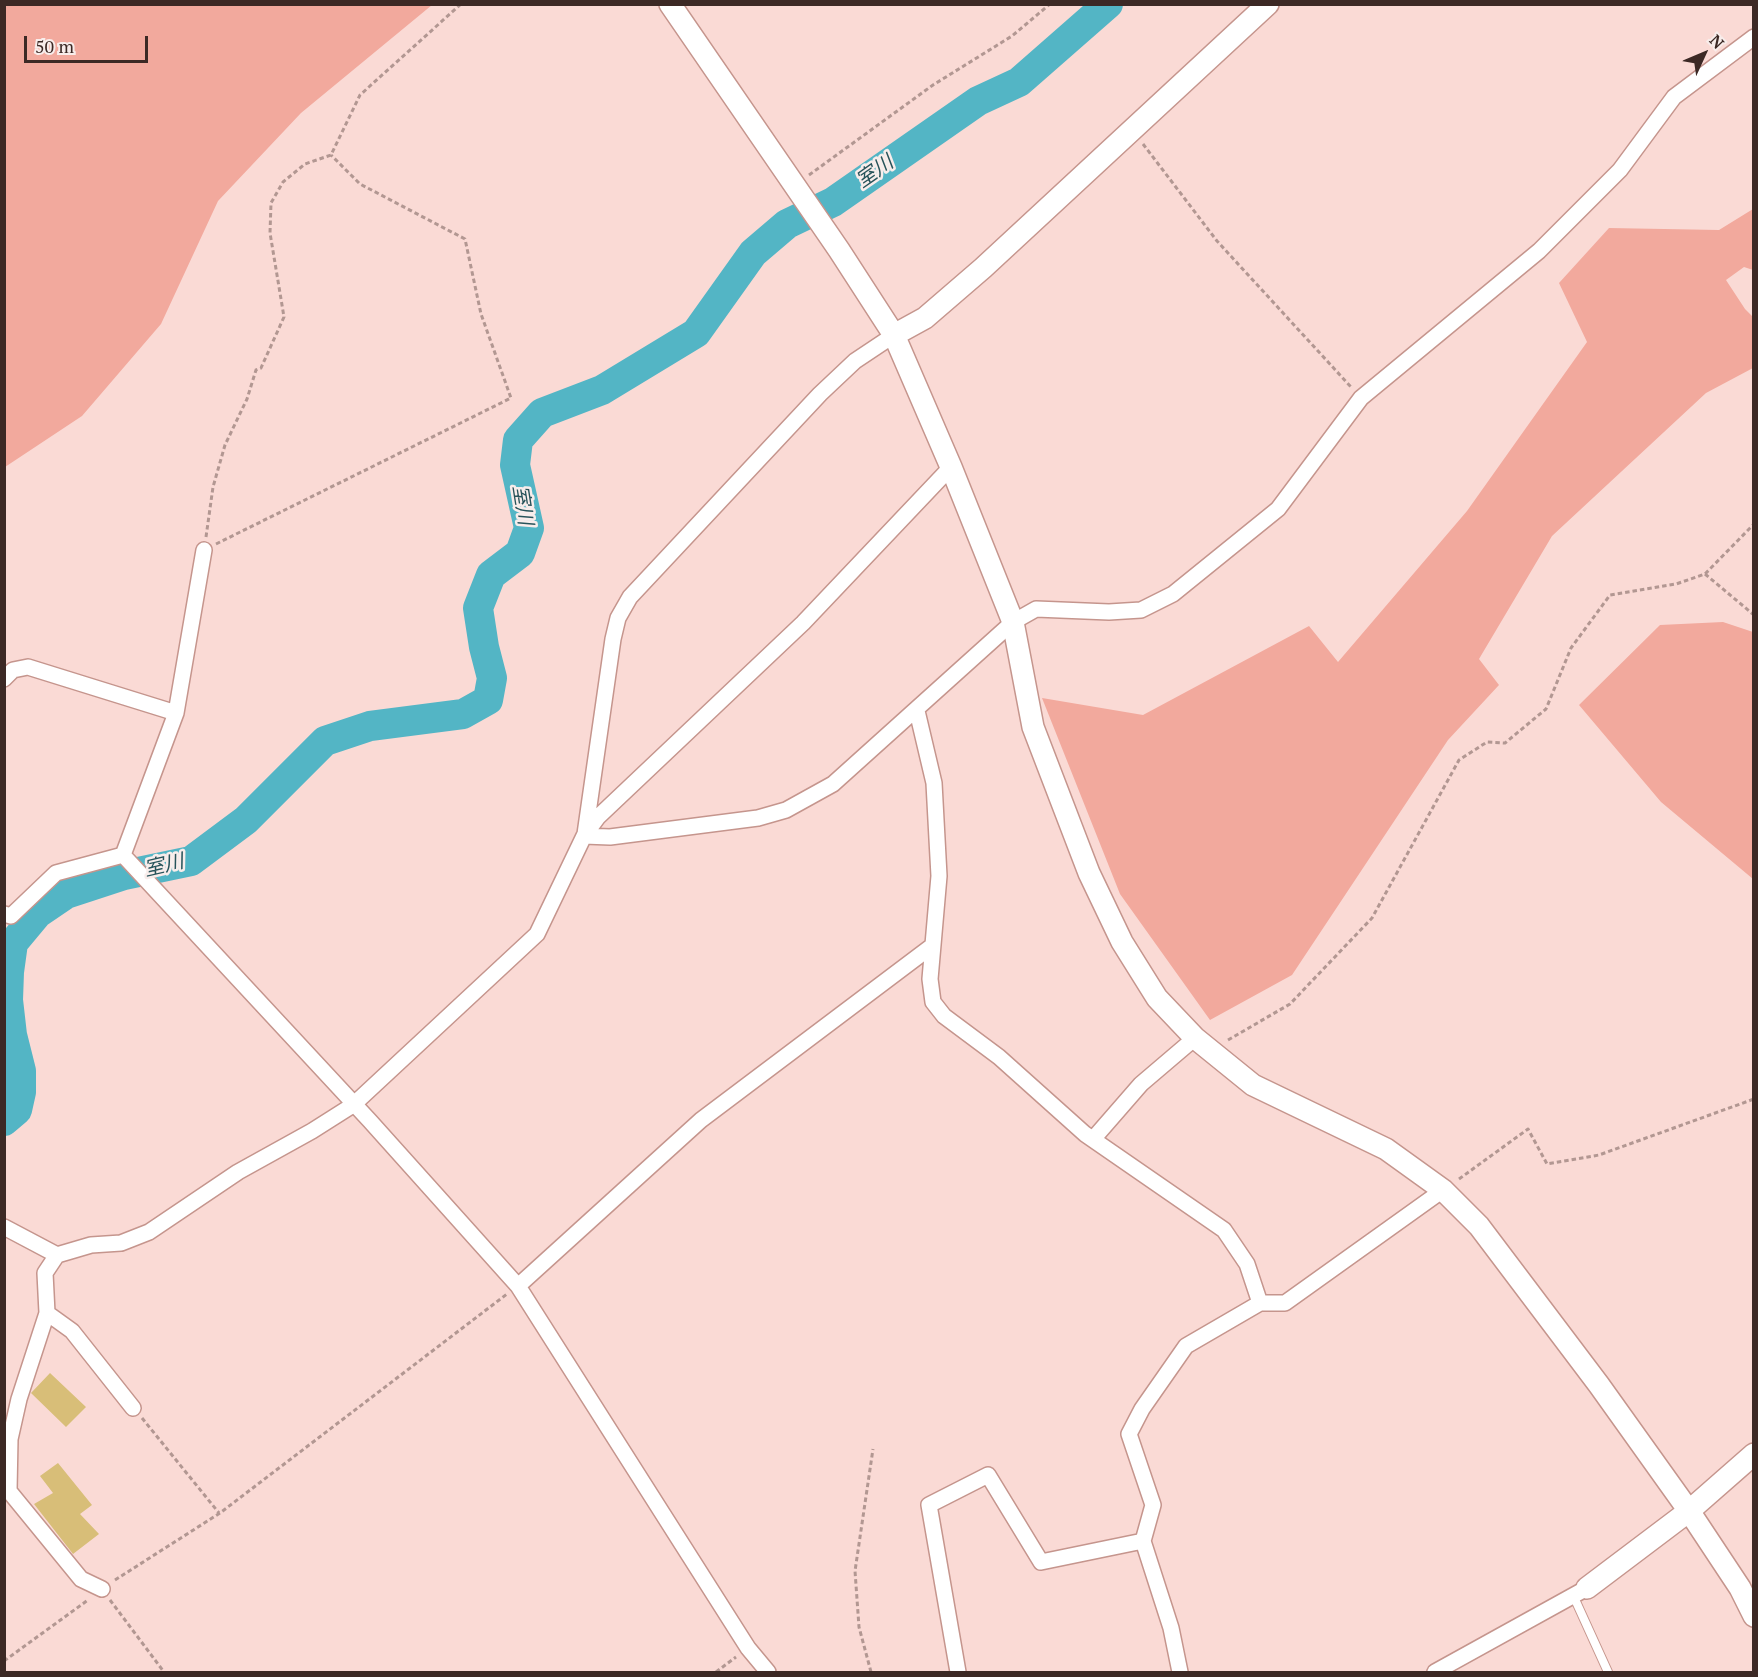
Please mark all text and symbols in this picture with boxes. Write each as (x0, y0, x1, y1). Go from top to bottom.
scale bar (27, 24, 152, 62)
north arrow (1674, 24, 1734, 84)
text: N (1705, 29, 1729, 53)
text: 50 m (35, 34, 74, 58)
water label: 室川 (852, 151, 898, 193)
water label: 室川 (507, 483, 537, 527)
water label: 室川 (142, 850, 186, 882)

